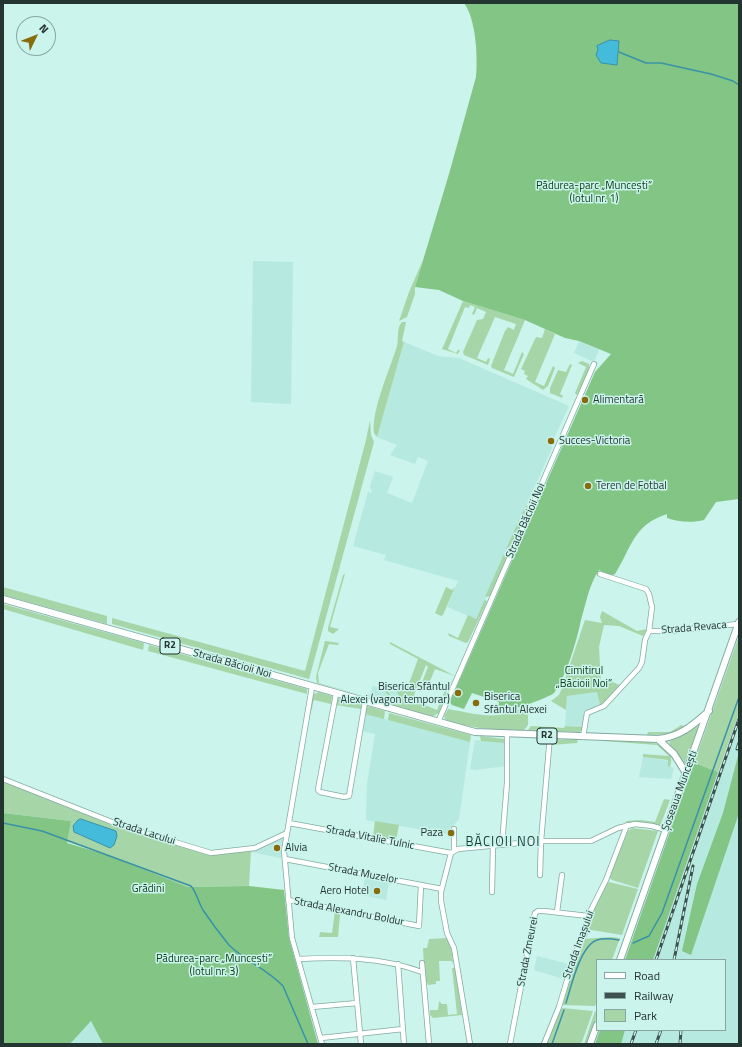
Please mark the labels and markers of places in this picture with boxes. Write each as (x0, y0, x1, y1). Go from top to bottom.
place label: Alimentară (593, 393, 644, 407)
marker: Alimentară (580, 395, 590, 405)
place label: Succes-Victoria (559, 434, 630, 448)
marker: Succes-Victoria (546, 436, 556, 446)
place label: Teren de Fotbal (596, 479, 667, 493)
marker: Teren de Fotbal (583, 481, 593, 491)
place label: Biserica Sfântul Alexei (vagon temporar) (341, 680, 450, 706)
marker: Biserica Sfântul Alexei (vagon temporar) (453, 688, 463, 698)
place label: Biserica Sfântul Alexei (484, 690, 547, 716)
marker: Biserica Sfântul Alexei (471, 698, 481, 708)
place label: Paza (421, 826, 443, 840)
marker: Paza (446, 828, 456, 838)
place label: Alvia (285, 841, 307, 855)
marker: Alvia (272, 843, 282, 853)
place label: Aero Hotel (320, 884, 369, 898)
marker: Aero Hotel (372, 886, 382, 896)

